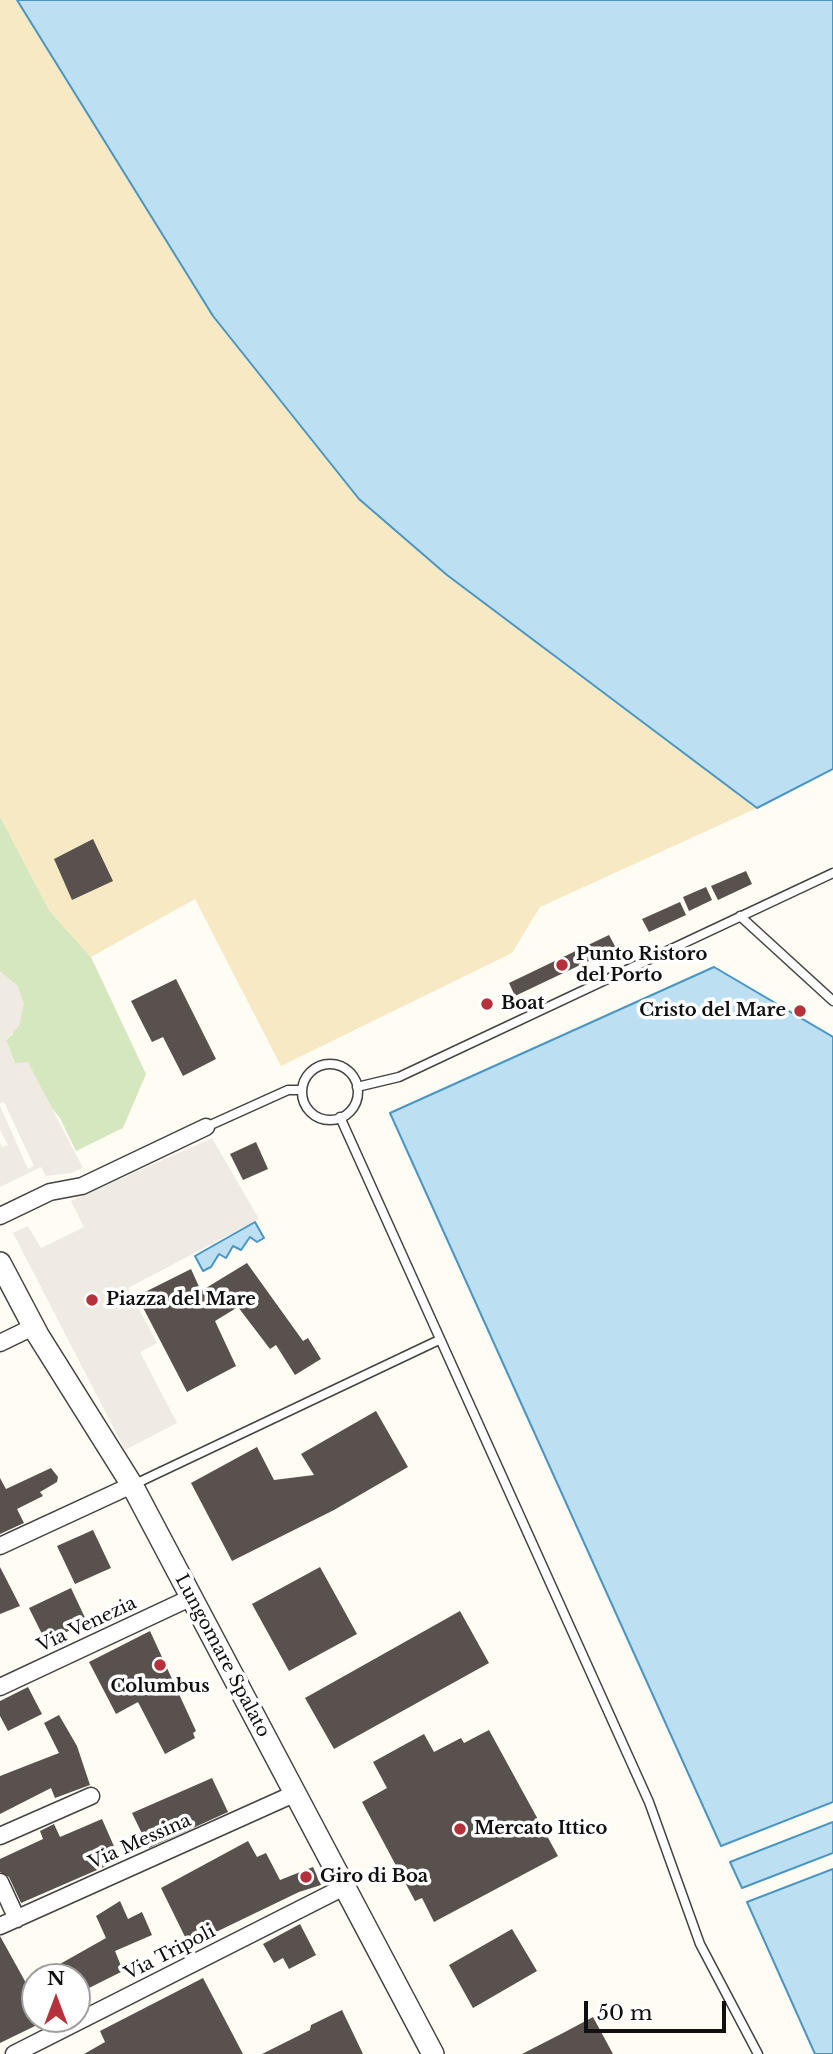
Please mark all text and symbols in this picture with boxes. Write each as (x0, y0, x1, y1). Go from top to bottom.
place label: Punto Ristoro del Porto (576, 944, 707, 986)
marker: Punto Ristoro del Porto (554, 957, 570, 973)
place label: Boat (501, 993, 544, 1015)
marker: Boat (479, 996, 495, 1012)
place label: Cristo del Mare (639, 1000, 786, 1022)
marker: Cristo del Mare (792, 1003, 808, 1019)
place label: Piazza del Mare (106, 1289, 256, 1311)
marker: Piazza del Mare (84, 1292, 100, 1308)
street label: Lungomare Spalato (170, 1571, 274, 1741)
street label: Via Venezia (34, 1593, 140, 1657)
marker: Columbus (152, 1657, 168, 1673)
place label: Columbus (110, 1676, 210, 1698)
street label: Via Messina (86, 1810, 194, 1874)
place label: Mercato Ittico (474, 1818, 607, 1840)
marker: Mercato Ittico (452, 1821, 468, 1837)
place label: Giro di Boa (320, 1866, 428, 1888)
marker: Giro di Boa (298, 1869, 314, 1885)
street label: Via Tripoli (121, 1921, 219, 1985)
north arrow (21, 1963, 91, 2033)
text: N (47, 1967, 65, 1990)
scale bar (588, 1988, 730, 2032)
text: 50 m (597, 2000, 652, 2026)

